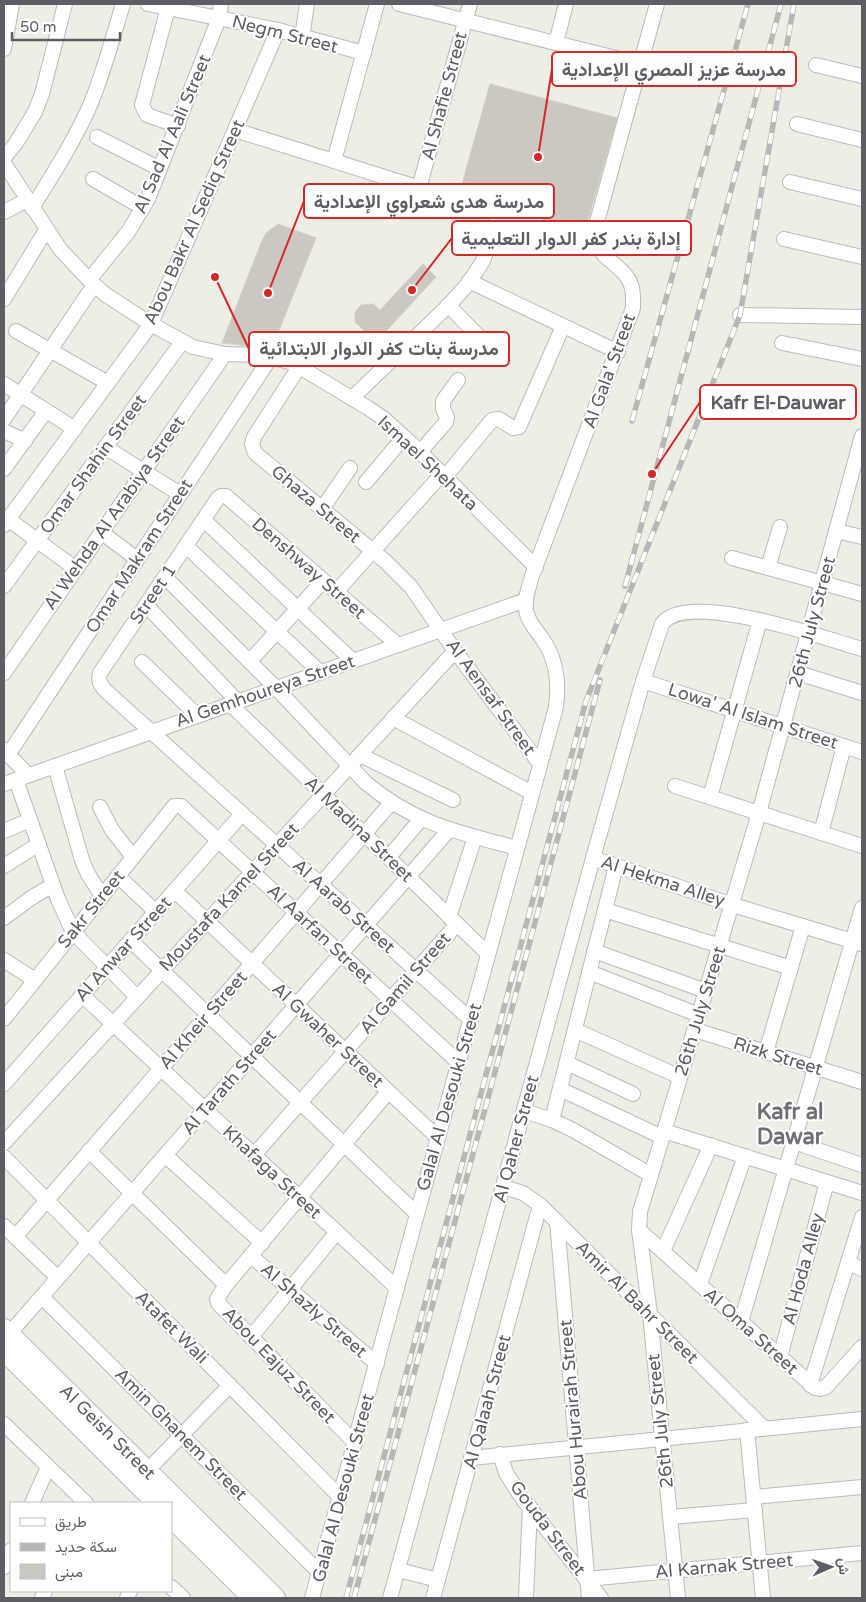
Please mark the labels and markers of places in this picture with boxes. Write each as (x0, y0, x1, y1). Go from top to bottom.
callout: مدرسة عزيز المصري الإعدادية (552, 52, 796, 86)
callout: مدرسة هدى شعراوي الإعدادية (304, 184, 554, 218)
callout: إدارة بندر كفر الدوار التعليمية (452, 221, 691, 255)
callout: مدرسة بنات كفر الدوار الابتدائية (249, 332, 509, 366)
callout: Kafr El-Dauwar (700, 385, 856, 419)

